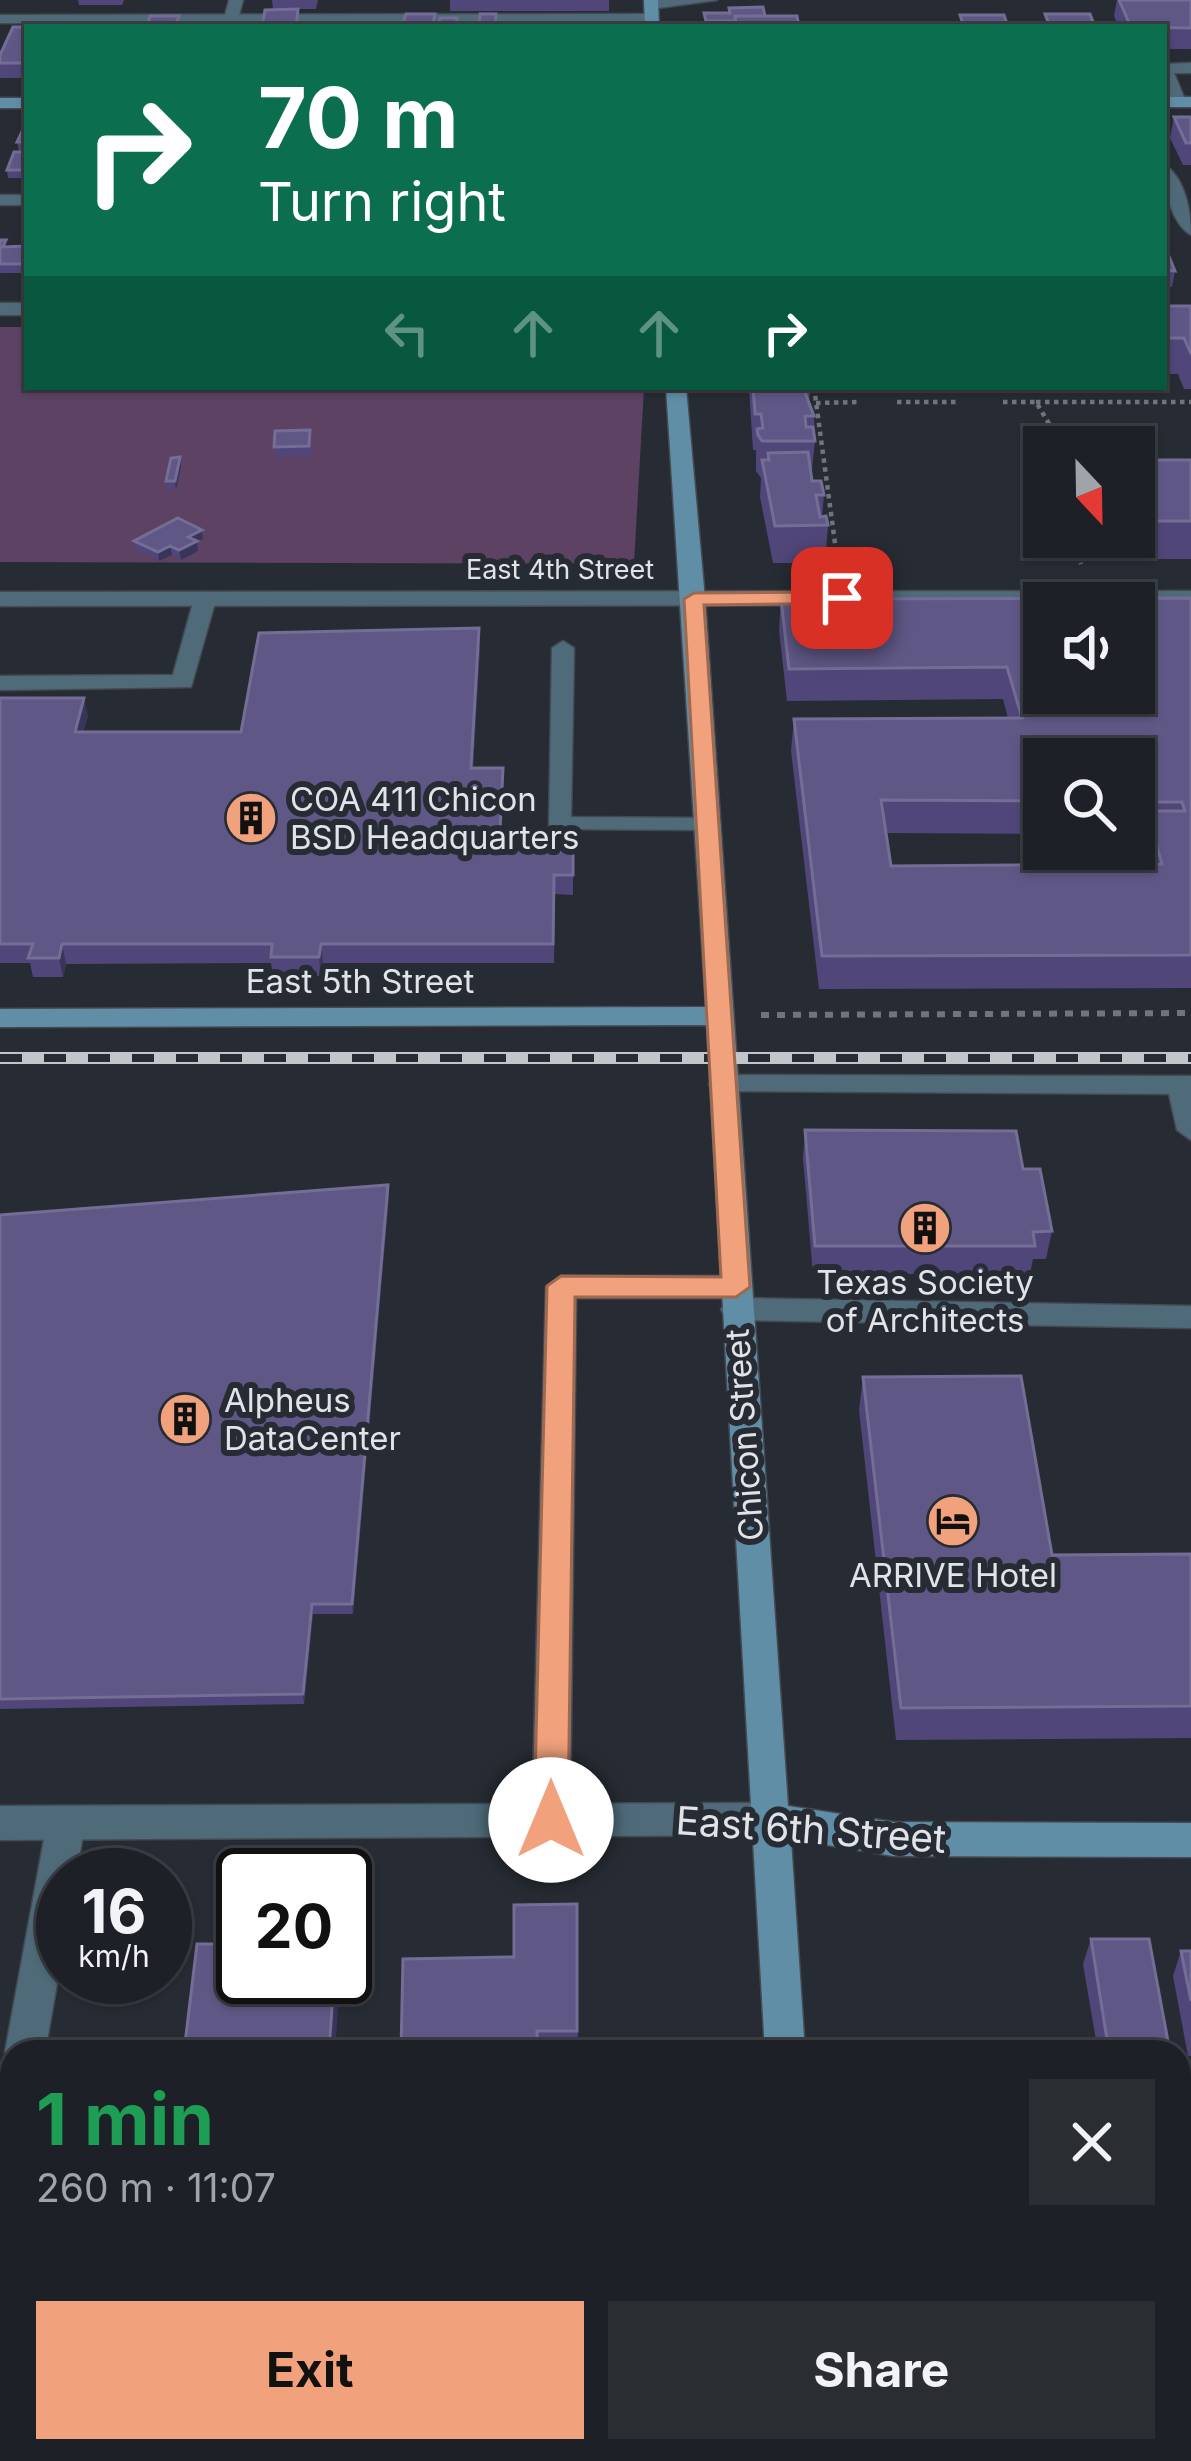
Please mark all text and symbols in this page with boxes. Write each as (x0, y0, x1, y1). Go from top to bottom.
text: 70 m (258, 67, 459, 168)
icon: right (60, 72, 216, 228)
text: Turn right (258, 169, 506, 234)
icon: left (374, 300, 440, 366)
icon: ahead (500, 300, 566, 366)
icon: ahead (626, 300, 692, 366)
icon: right (752, 300, 818, 366)
north arrow (1023, 426, 1155, 558)
map controls (1023, 426, 1155, 870)
pin (791, 547, 893, 649)
street label: East 4th Street (466, 553, 654, 586)
icon: arrive (809, 565, 875, 631)
button: sound (1023, 582, 1155, 714)
button: search (1023, 738, 1155, 870)
place label: COA 411 Chicon BSD Headquarters (290, 779, 579, 857)
building icon: COA 411 Chicon BSD Headquarters (223, 790, 279, 846)
street label: East 5th Street (246, 961, 475, 1001)
building icon: Texas Society of Architects (897, 1200, 953, 1256)
place label: Texas Society of Architects (816, 1262, 1034, 1340)
street label: Chicon Street (717, 1328, 771, 1542)
place label: Alpheus DataCenter (224, 1380, 401, 1458)
building icon: Alpheus DataCenter (157, 1391, 213, 1447)
hotel icon: ARRIVE Hotel (925, 1493, 981, 1549)
place label: ARRIVE Hotel (849, 1555, 1057, 1595)
position arrow (488, 1757, 614, 1883)
street label: East 6th Street (674, 1796, 948, 1862)
speed limit sign: 20 (216, 1848, 372, 2004)
text: 16 (82, 1875, 146, 1947)
text: km/h (78, 1938, 150, 1974)
text: 1 min (36, 2075, 214, 2162)
button: close (1029, 2079, 1155, 2205)
text: 260 m · 11:07 (36, 2164, 276, 2211)
button: Exit (36, 2301, 584, 2439)
button: Share (608, 2301, 1155, 2439)

